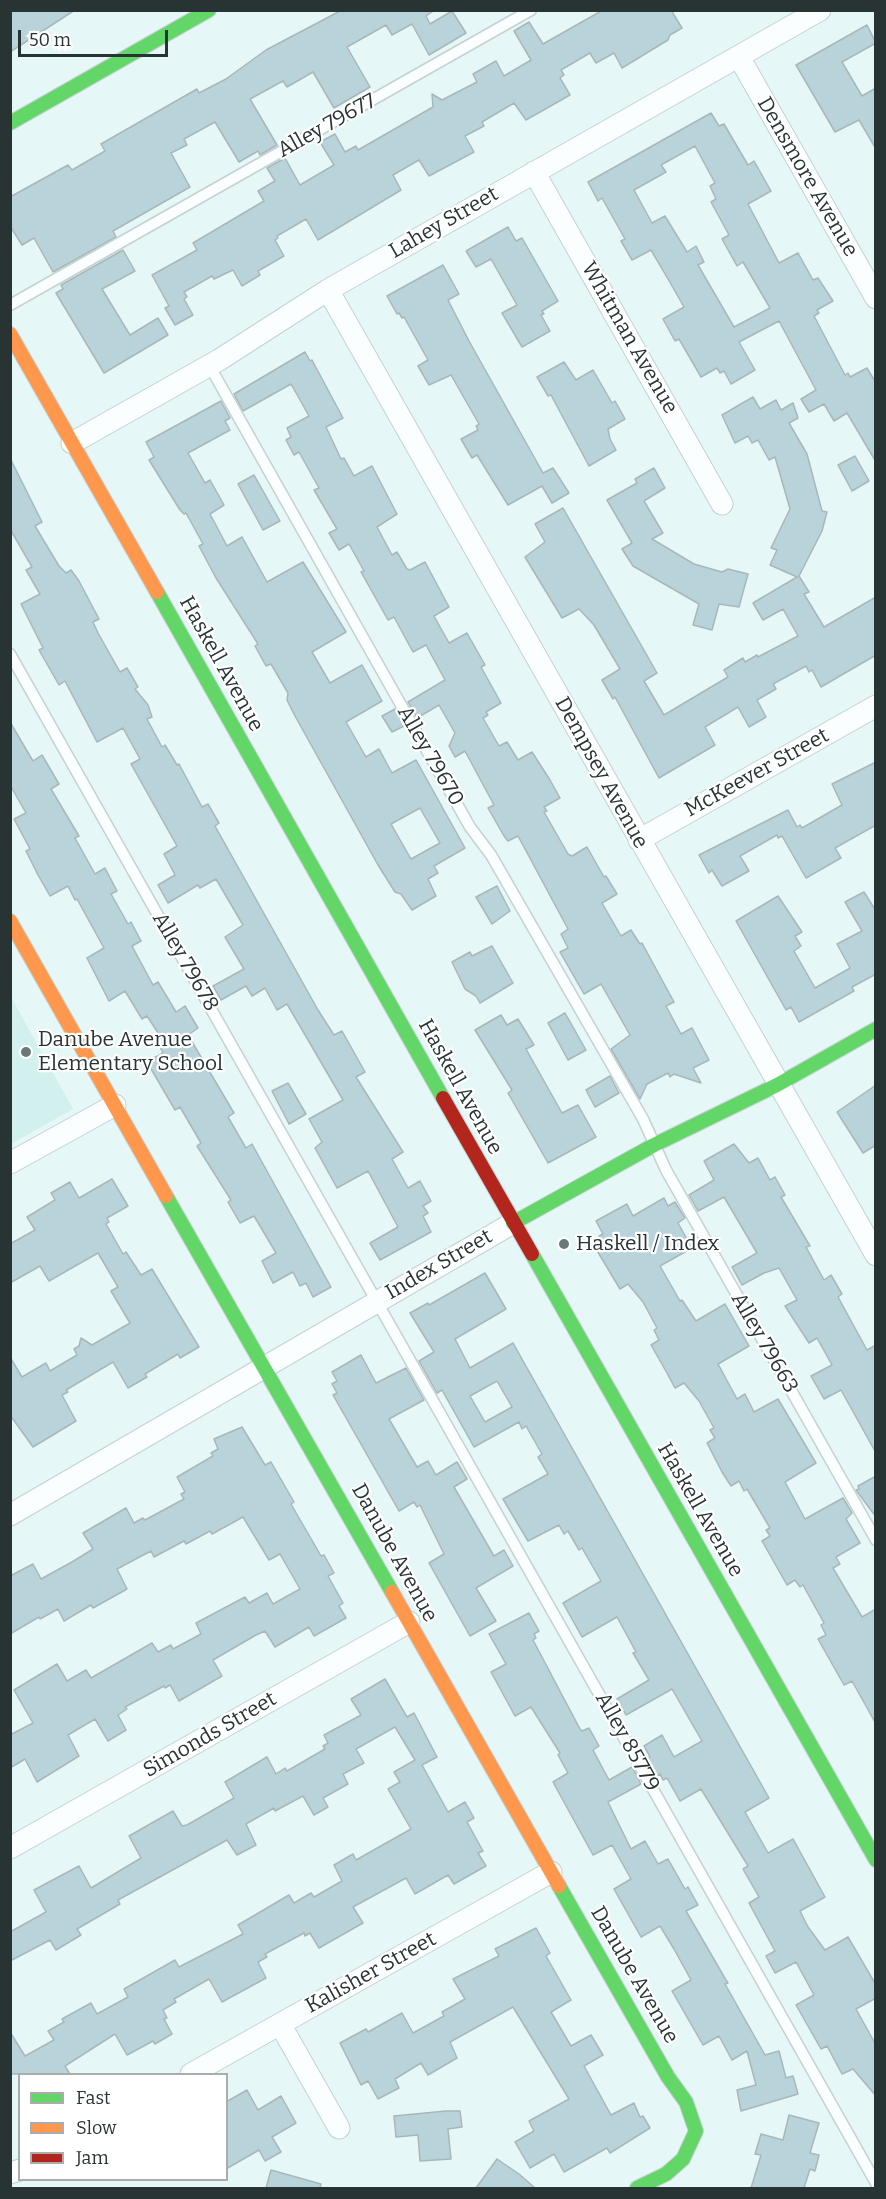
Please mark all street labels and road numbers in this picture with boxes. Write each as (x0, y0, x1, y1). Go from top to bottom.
street label: Alley 79677 (273, 89, 381, 163)
street label: Densmore Avenue (751, 93, 863, 261)
street label: Lahey Street (385, 182, 503, 264)
street label: Whitman Avenue (575, 258, 683, 418)
street label: Haskell Avenue (173, 592, 269, 736)
street label: Dempsey Avenue (549, 693, 653, 853)
street label: Alley 79670 (391, 702, 469, 810)
street label: McKeever Street (681, 723, 833, 823)
street label: Alley 79678 (146, 908, 224, 1016)
street label: Haskell Avenue (412, 1015, 508, 1159)
street label: Index Street (381, 1224, 497, 1306)
street label: Alley 79663 (725, 1288, 803, 1398)
street label: Haskell Avenue (651, 1438, 749, 1582)
street label: Danube Avenue (346, 1480, 442, 1626)
street label: Simonds Street (139, 1687, 281, 1783)
street label: Alley 85779 (589, 1688, 665, 1796)
street label: Danube Avenue (585, 1902, 683, 2048)
street label: Kalisher Street (301, 1927, 441, 2019)

